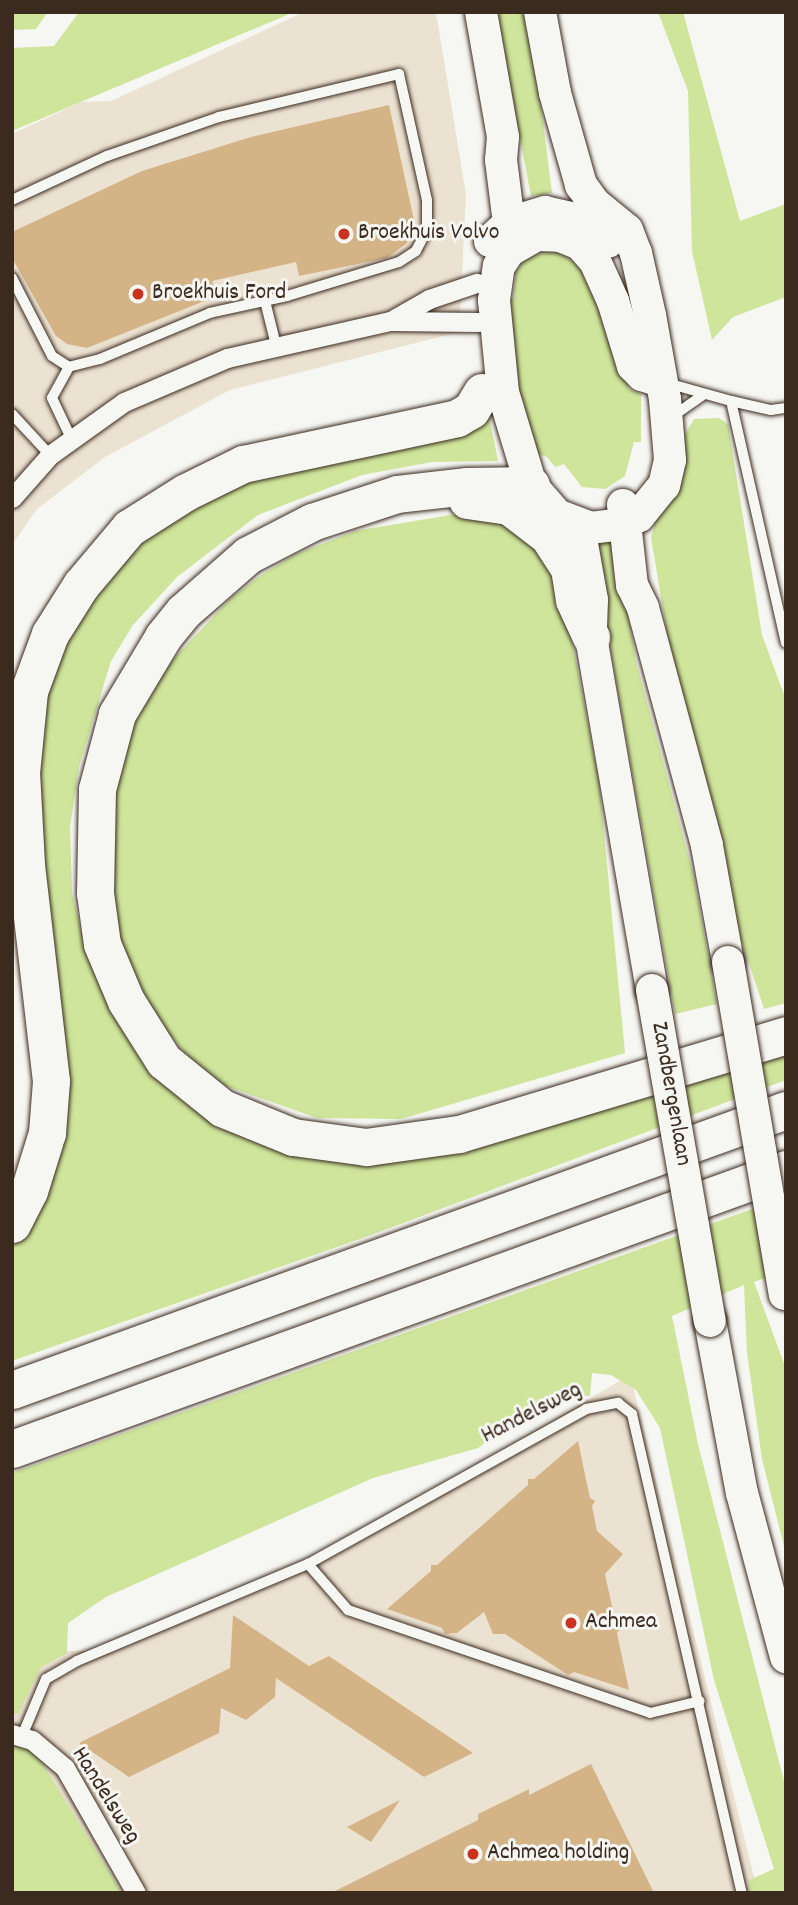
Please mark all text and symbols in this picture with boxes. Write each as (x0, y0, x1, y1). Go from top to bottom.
place label: Broekhuis Volvo (358, 220, 499, 248)
marker: Broekhuis Volvo (336, 226, 352, 242)
place label: Broekhuis Ford (152, 280, 286, 308)
marker: Broekhuis Ford (130, 286, 146, 302)
street label: Zandbergenlaan (643, 1020, 697, 1168)
street label: Handelsweg (477, 1376, 587, 1452)
place label: Achmea (585, 1609, 657, 1637)
marker: Achmea (563, 1615, 579, 1631)
street label: Handelsweg (64, 1742, 146, 1850)
place label: Achmea holding (487, 1840, 629, 1868)
marker: Achmea holding (465, 1846, 481, 1862)

